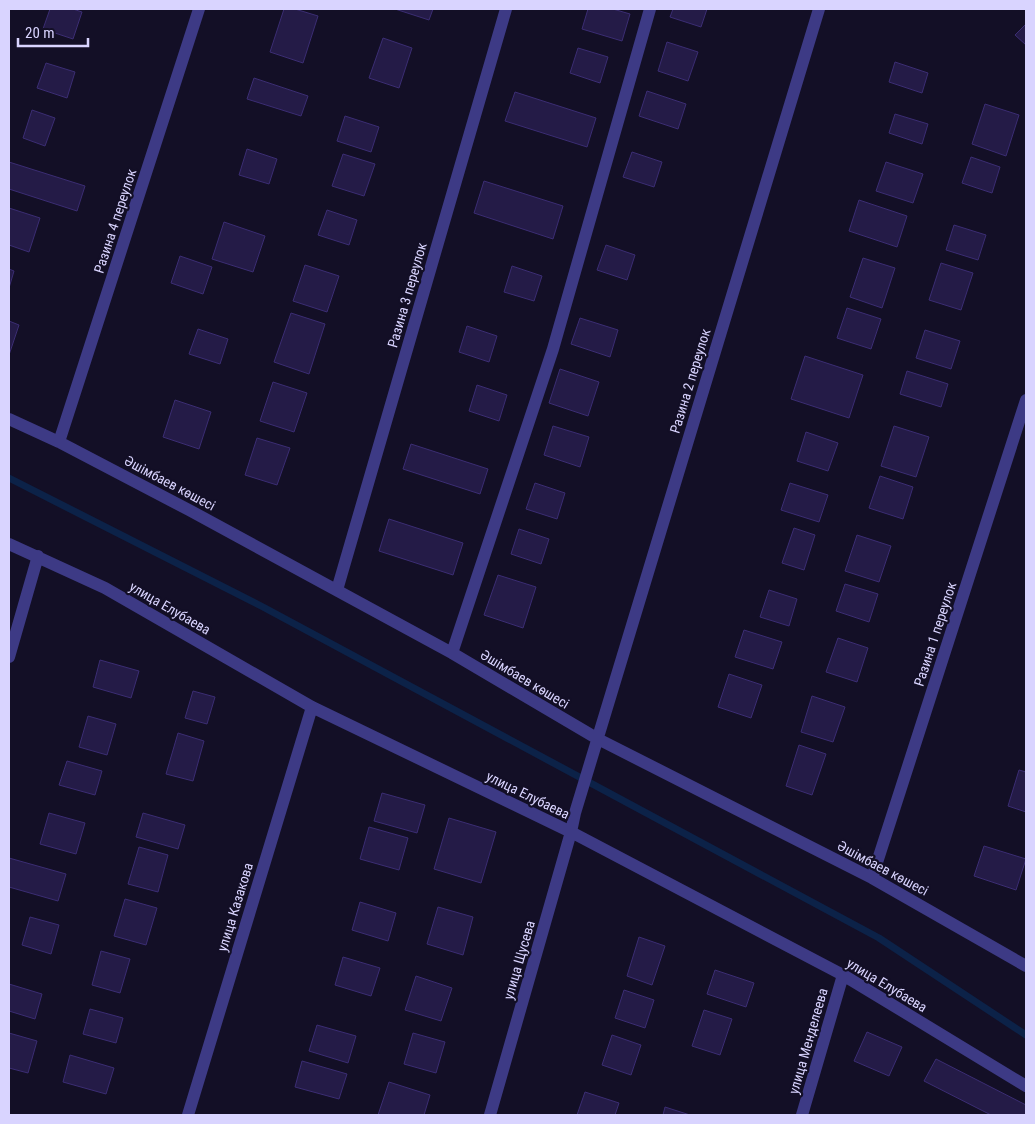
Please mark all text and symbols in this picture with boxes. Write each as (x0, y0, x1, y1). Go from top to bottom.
scale bar (18, 15, 88, 47)
text: 20 m (25, 24, 55, 42)
street label: Разина 4 переулок (91, 167, 139, 275)
street label: Разина 3 переулок (384, 240, 430, 349)
street label: Разина 2 переулок (666, 327, 714, 435)
street label: Әшімбаев көшесі (122, 452, 218, 514)
street label: улица Елубаева (127, 578, 213, 638)
street label: Разина 1 переулок (911, 580, 959, 688)
street label: Әшімбаев көшесі (478, 646, 572, 712)
street label: улица Елубаева (484, 768, 572, 822)
street label: Әшімбаев көшесі (835, 837, 931, 899)
street label: улица Казакова (214, 861, 256, 953)
street label: улица Щусева (500, 919, 538, 1001)
street label: улица Елубаева (844, 955, 930, 1015)
street label: улица Менделеева (785, 986, 831, 1096)

